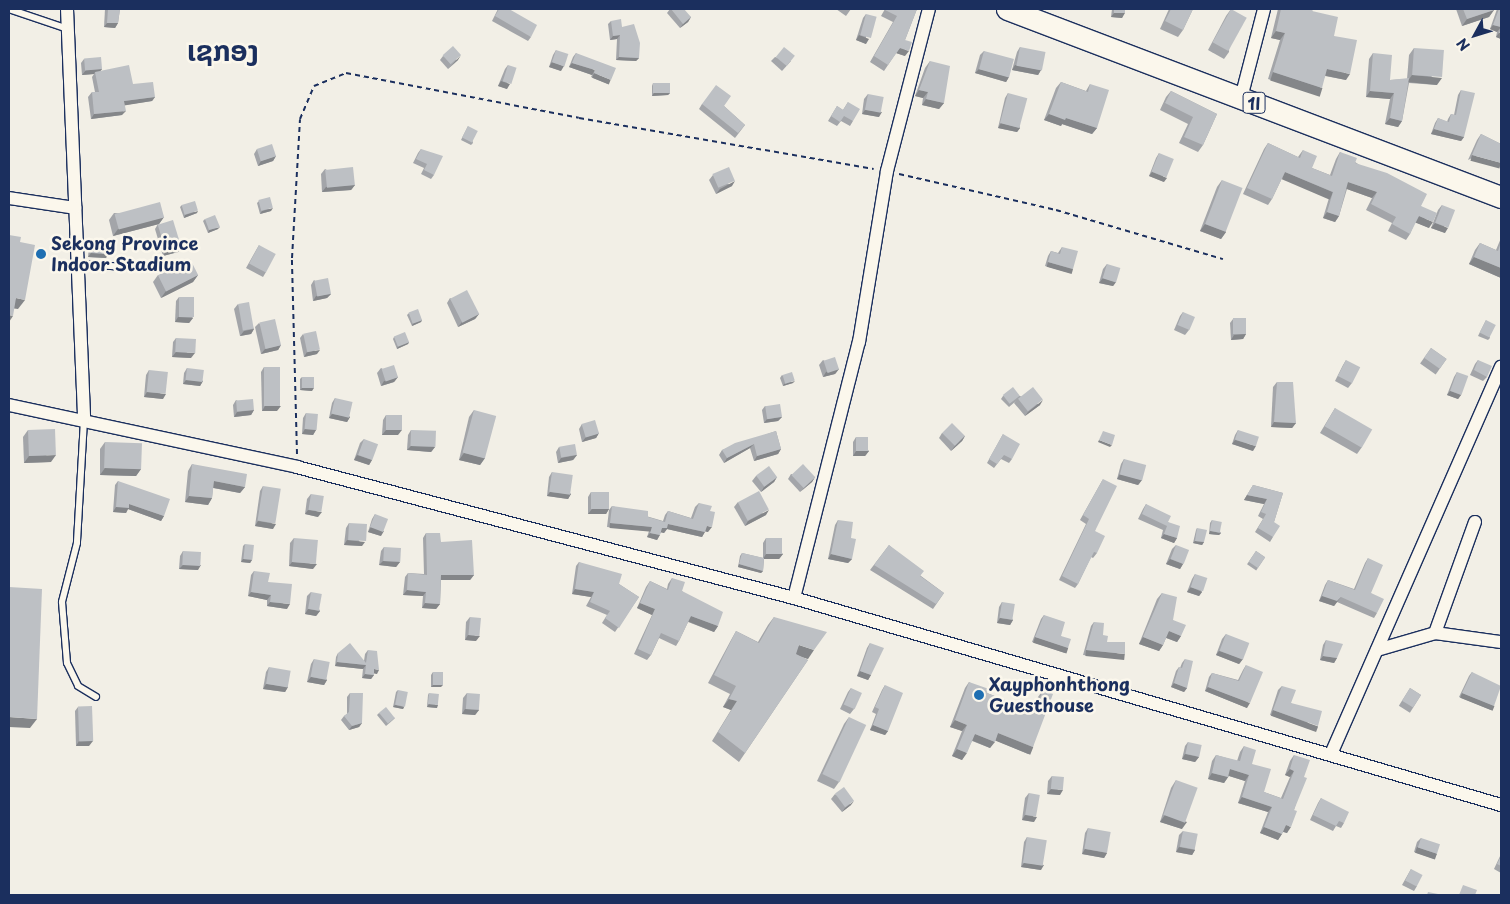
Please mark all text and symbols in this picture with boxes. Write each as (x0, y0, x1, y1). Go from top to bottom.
north arrow (1450, 10, 1500, 60)
district label: ເຊກອງ (187, 33, 259, 67)
text: N (1451, 34, 1475, 56)
road number: 1I (1242, 90, 1266, 116)
place label: Sekong Province Indoor Stadium (51, 233, 199, 276)
marker: Sekong Province Indoor Stadium (35, 248, 47, 260)
place label: Xayphonhthong Guesthouse (989, 674, 1130, 716)
marker: Xayphonhthong Guesthouse (973, 689, 985, 701)

